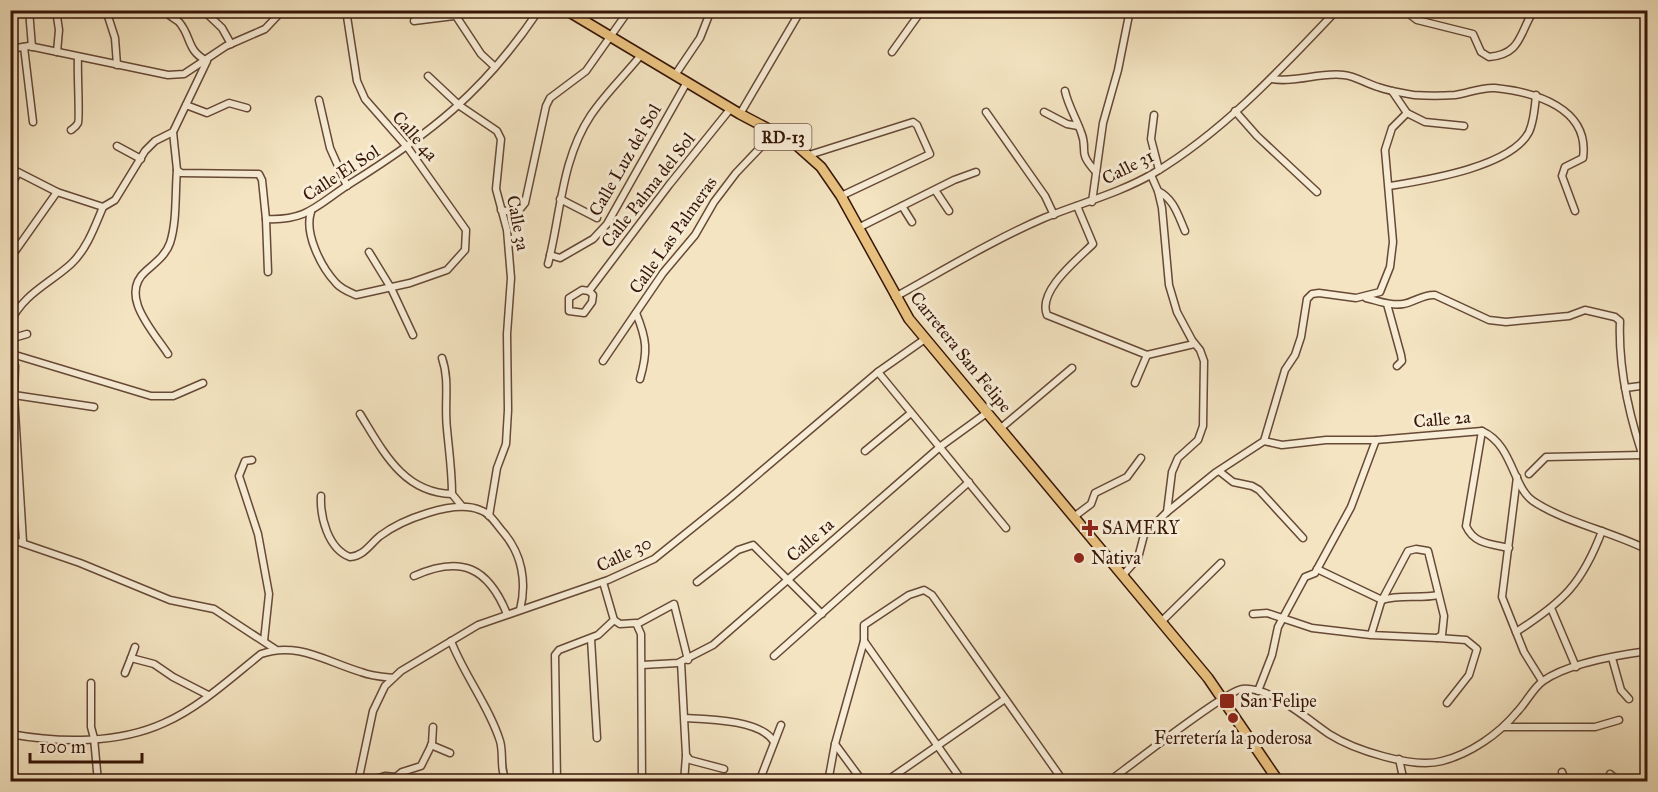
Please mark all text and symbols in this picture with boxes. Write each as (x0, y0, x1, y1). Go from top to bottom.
street label: Calle Luz del Sol (584, 100, 666, 220)
street label: Calle 4a (387, 107, 443, 166)
road number: RD-13 (754, 124, 812, 150)
street label: Calle Palma del Sol (596, 128, 700, 252)
street label: Calle El Sol (299, 140, 384, 206)
street label: Calle 31 (1098, 145, 1158, 189)
street label: Calle Las Palmeras (624, 172, 722, 298)
street label: Calle 3a (502, 194, 534, 253)
street label: Carretera San Felipe (905, 287, 1017, 417)
street label: Calle 2a (1412, 406, 1472, 432)
street label: Calle 1a (782, 513, 839, 567)
place label: SAMERY (1102, 517, 1180, 539)
marker: SAMERY (1083, 521, 1097, 535)
street label: Calle 30 (593, 531, 655, 577)
place label: Nativa (1091, 547, 1141, 569)
marker: Nativa (1072, 551, 1086, 565)
place label: San Felipe (1240, 690, 1317, 712)
marker: San Felipe (1218, 692, 1236, 710)
marker: Ferretería la poderosa (1226, 711, 1240, 725)
scale bar (30, 726, 142, 764)
place label: Ferretería la poderosa (1154, 727, 1312, 749)
text: 100 m (39, 736, 86, 758)

